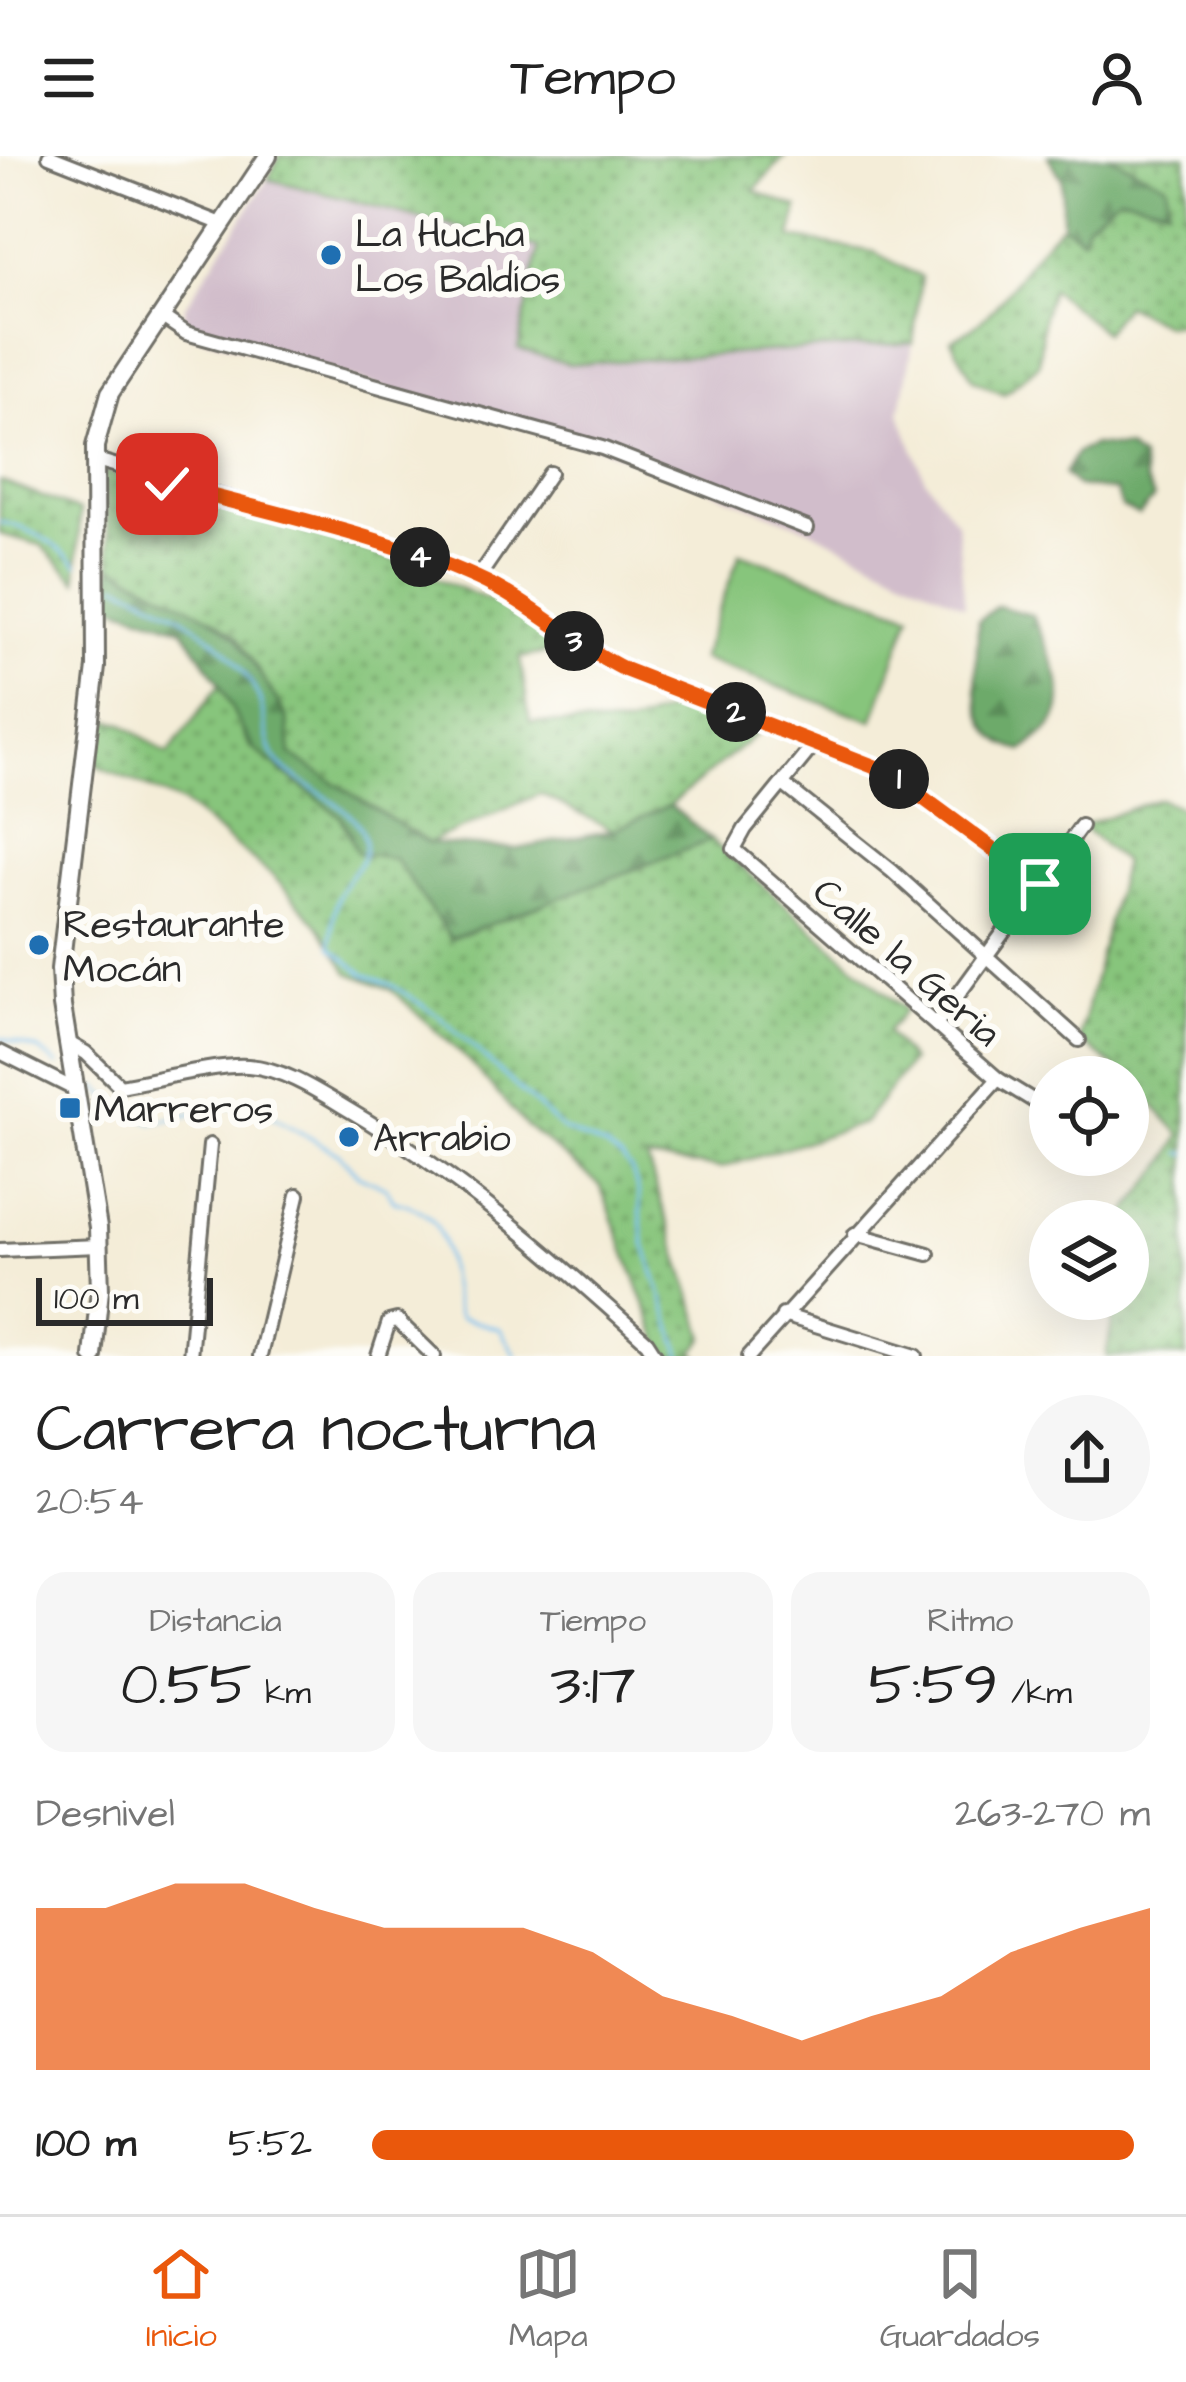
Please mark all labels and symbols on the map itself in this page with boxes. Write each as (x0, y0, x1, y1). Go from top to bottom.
place label: La Hucha Los Baldíos (355, 209, 560, 308)
marker: La Hucha Los Baldíos (318, 242, 344, 268)
pin (116, 433, 218, 535)
pin: 4 (390, 527, 450, 587)
pin: 3 (544, 611, 604, 671)
pin: 2 (706, 682, 766, 742)
pin: 1 (869, 749, 929, 809)
pin (989, 833, 1091, 935)
street label: Calle la Geria (800, 866, 1012, 1060)
place label: Restaurante Mocán (63, 899, 285, 998)
marker: Restaurante Mocán (26, 932, 52, 958)
place label: Marreros (94, 1084, 273, 1138)
marker: Marreros (57, 1095, 83, 1121)
place label: Arrabio (373, 1113, 511, 1167)
marker: Arrabio (336, 1124, 362, 1150)
scale bar (36, 1272, 213, 1325)

